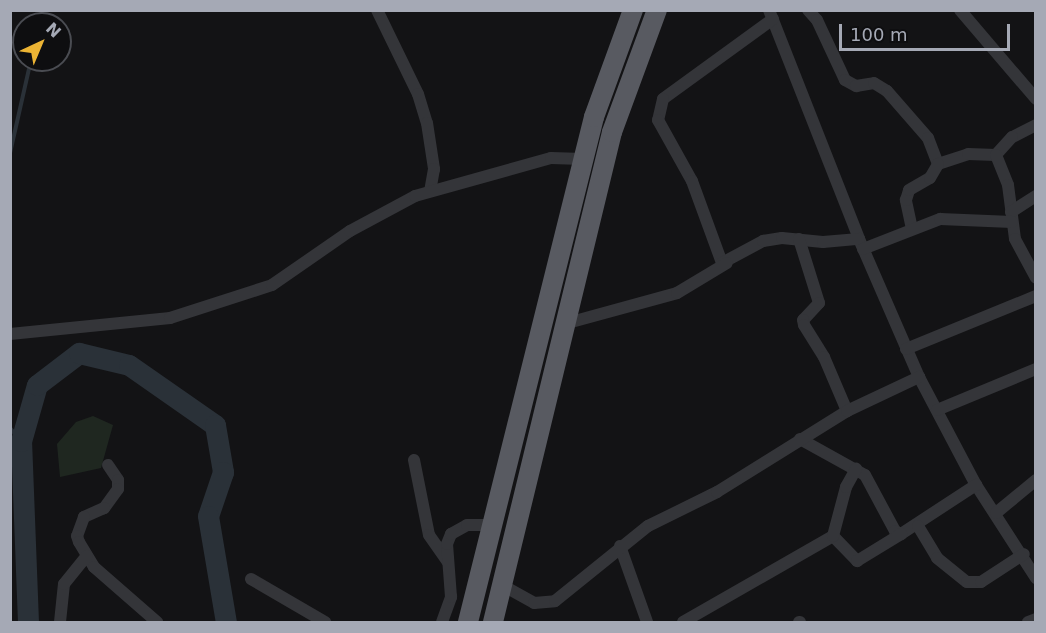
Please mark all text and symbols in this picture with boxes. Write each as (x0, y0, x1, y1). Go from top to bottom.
north arrow (12, 12, 72, 72)
scale bar (842, 12, 1013, 50)
text: N (42, 19, 65, 42)
text: 100 m (850, 24, 908, 45)

